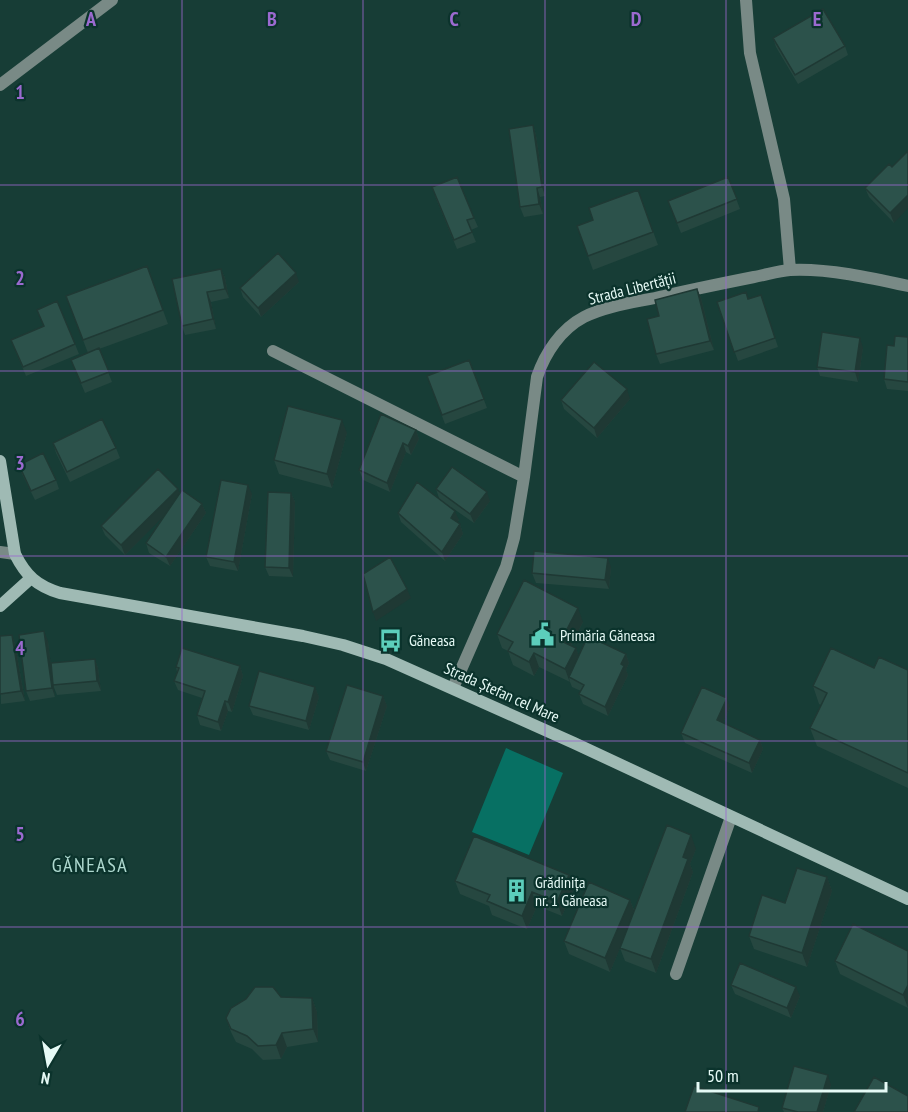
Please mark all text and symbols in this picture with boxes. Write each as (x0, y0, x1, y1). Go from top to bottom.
text: A (85, 6, 97, 32)
text: B (267, 6, 277, 32)
text: C (449, 6, 459, 32)
text: D (631, 6, 642, 32)
text: E (813, 6, 821, 32)
text: 1 (15, 79, 25, 105)
text: 2 (15, 265, 25, 291)
street label: Strada Libertății (586, 267, 678, 309)
text: 3 (15, 450, 25, 476)
public building icon: Primăria Găneasa (529, 622, 555, 648)
place label: Primăria Găneasa (560, 625, 655, 645)
bus stop icon: Găneasa (378, 627, 404, 653)
place label: Găneasa (409, 630, 455, 650)
text: 4 (15, 635, 25, 661)
street label: Strada Ștefan cel Mare (441, 658, 563, 726)
text: 5 (15, 821, 25, 847)
district label: GĂNEASA (52, 852, 128, 878)
place label: Grădinița nr. 1 Găneasa (535, 872, 607, 910)
building icon: Grădinița nr. 1 Găneasa (504, 878, 530, 904)
text: 6 (15, 1006, 25, 1032)
north arrow (18, 1034, 78, 1094)
scale bar (698, 1055, 886, 1093)
text: 50 m (707, 1064, 739, 1087)
text: N (39, 1068, 51, 1089)

